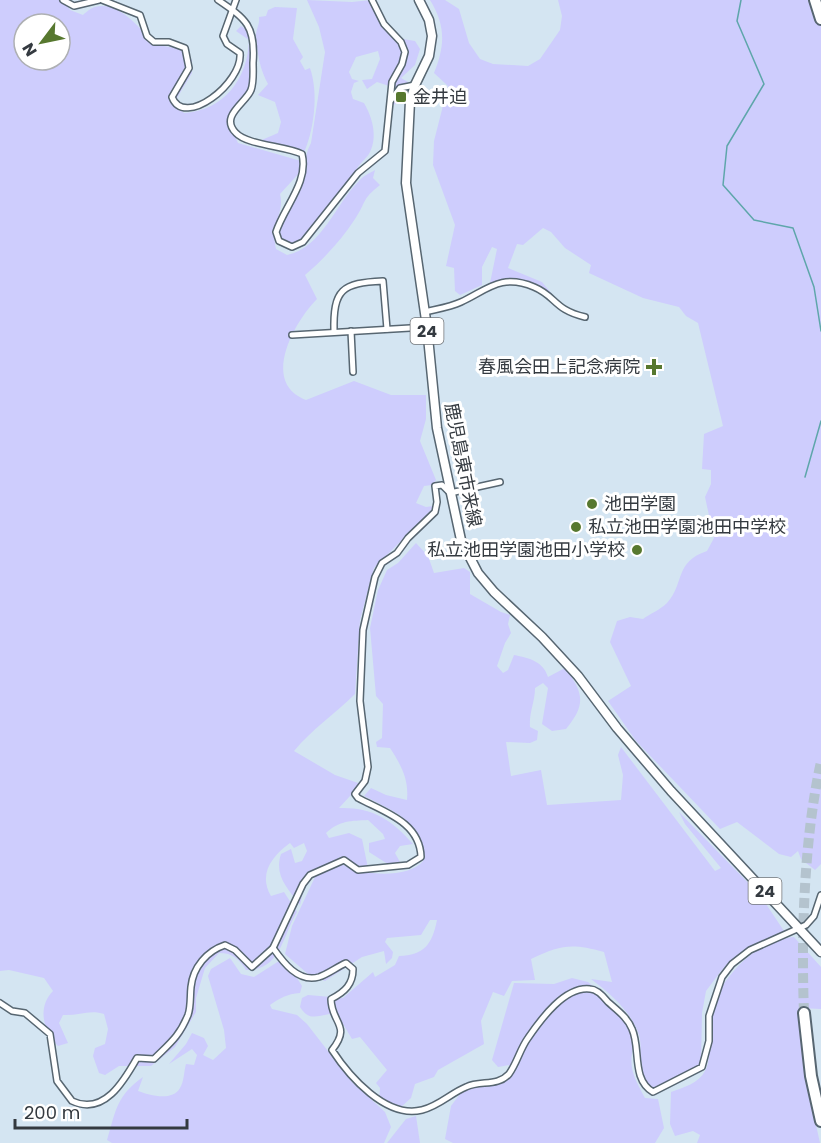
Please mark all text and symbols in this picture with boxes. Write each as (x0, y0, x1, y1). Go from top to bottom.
north arrow (12, 12, 72, 72)
text: N (17, 38, 43, 61)
place label: 金井迫 (413, 84, 467, 109)
marker: 金井迫 (394, 90, 408, 104)
road number: 24 (410, 318, 444, 344)
place label: 春風会田上記念病院 (478, 354, 640, 379)
marker: 春風会田上記念病院 (645, 358, 663, 376)
street label: 鹿児島東市来線 (439, 401, 488, 529)
place label: 池田学園 (604, 491, 676, 516)
marker: 池田学園 (585, 497, 599, 511)
place label: 私立池田学園池田中学校 (588, 514, 786, 539)
marker: 私立池田学園池田中学校 (569, 520, 583, 534)
place label: 私立池田学園池田小学校 (427, 537, 625, 562)
marker: 私立池田学園池田小学校 (630, 543, 644, 557)
road number: 24 (748, 878, 782, 904)
scale bar (15, 1092, 188, 1130)
text: 200 m (24, 1100, 80, 1125)

